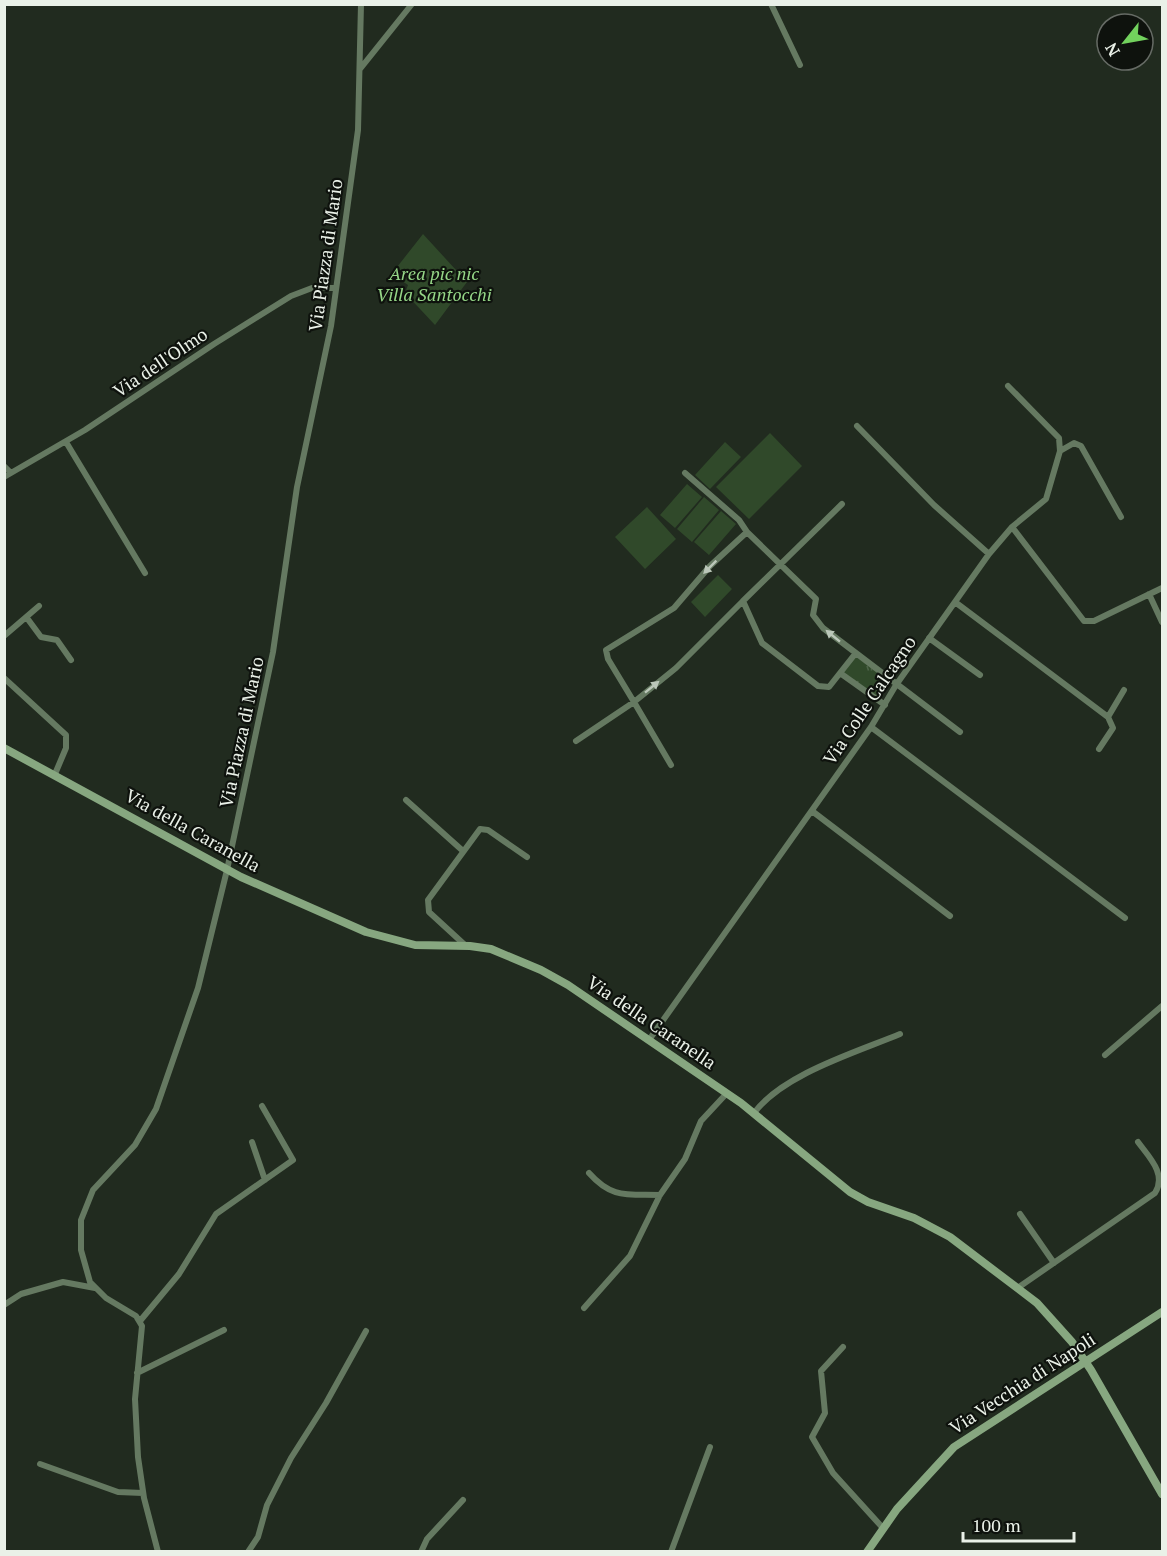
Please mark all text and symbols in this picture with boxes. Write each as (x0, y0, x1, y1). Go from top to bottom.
north arrow (1095, 12, 1155, 72)
text: N (1100, 39, 1125, 61)
street label: Via Piazza di Mario (302, 177, 348, 333)
park label: Area pic nic Villa Santocchi (376, 261, 492, 306)
street label: Via dell'Olmo (108, 322, 212, 402)
one-way arrow (703, 560, 717, 574)
one-way arrow (825, 630, 841, 643)
street label: Via Colle Calcagno (817, 631, 921, 769)
street label: Via Piazza di Mario (213, 654, 269, 810)
one-way arrow (644, 682, 659, 694)
street label: Via della Caranella (121, 783, 265, 877)
street label: Via della Caranella (583, 970, 721, 1074)
street label: Via Vecchia di Napoli (944, 1327, 1100, 1439)
scale bar (963, 1505, 1074, 1543)
text: 100 m (972, 1513, 1021, 1537)

